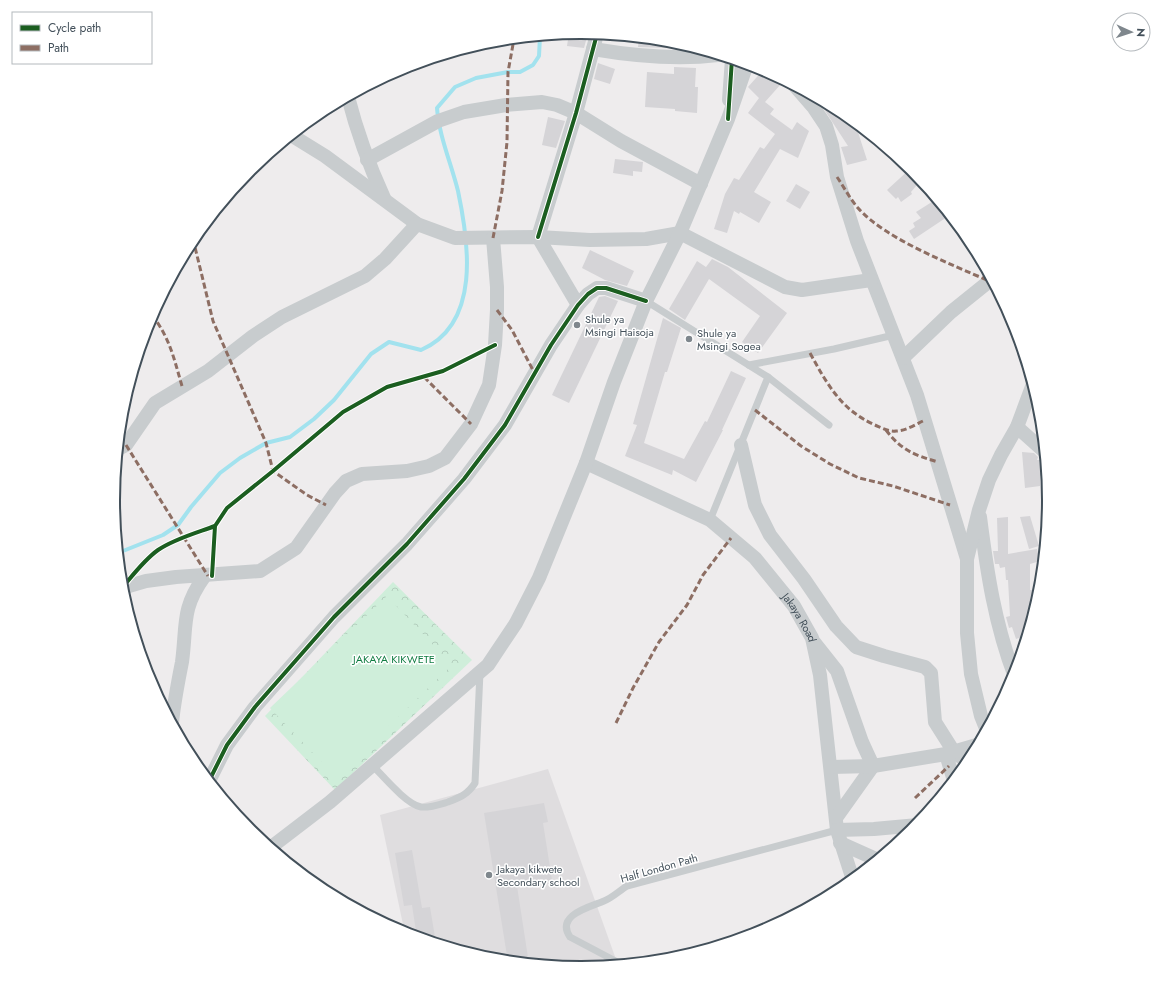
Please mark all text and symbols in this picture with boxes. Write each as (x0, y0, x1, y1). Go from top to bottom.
legend (12, 12, 152, 64)
north arrow (1111, 12, 1151, 52)
text: Cycle path (48, 19, 101, 37)
text: N (1133, 28, 1149, 37)
text: Path (48, 39, 69, 57)
place label: Shule ya Msingi Haisoja (585, 311, 654, 340)
marker: Shule ya Msingi Haisoja (572, 320, 582, 330)
place label: Shule ya Msingi Sogea (697, 325, 761, 354)
marker: Shule ya Msingi Sogea (684, 334, 694, 344)
street label: Jakaya Road (777, 588, 821, 643)
park label: JAKAYA KIKWETE (351, 651, 435, 667)
street label: Half London Path (619, 849, 699, 887)
place label: Jakaya kikwete Secondary school (495, 861, 580, 890)
marker: Jakaya kikwete Secondary school (484, 870, 494, 880)

